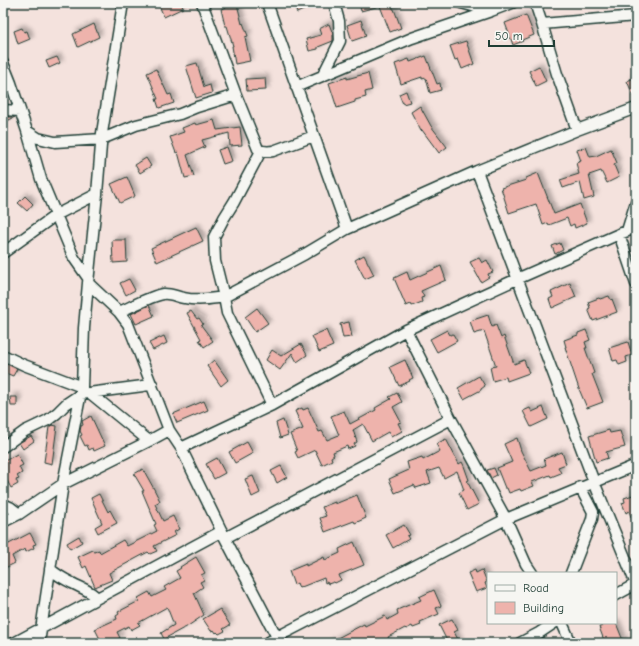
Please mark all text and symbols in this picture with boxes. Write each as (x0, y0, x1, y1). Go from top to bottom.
scale bar (489, 22, 554, 48)
text: 50 m (495, 29, 523, 43)
legend (487, 572, 617, 624)
text: Road (523, 581, 549, 595)
text: Building (523, 601, 564, 615)

